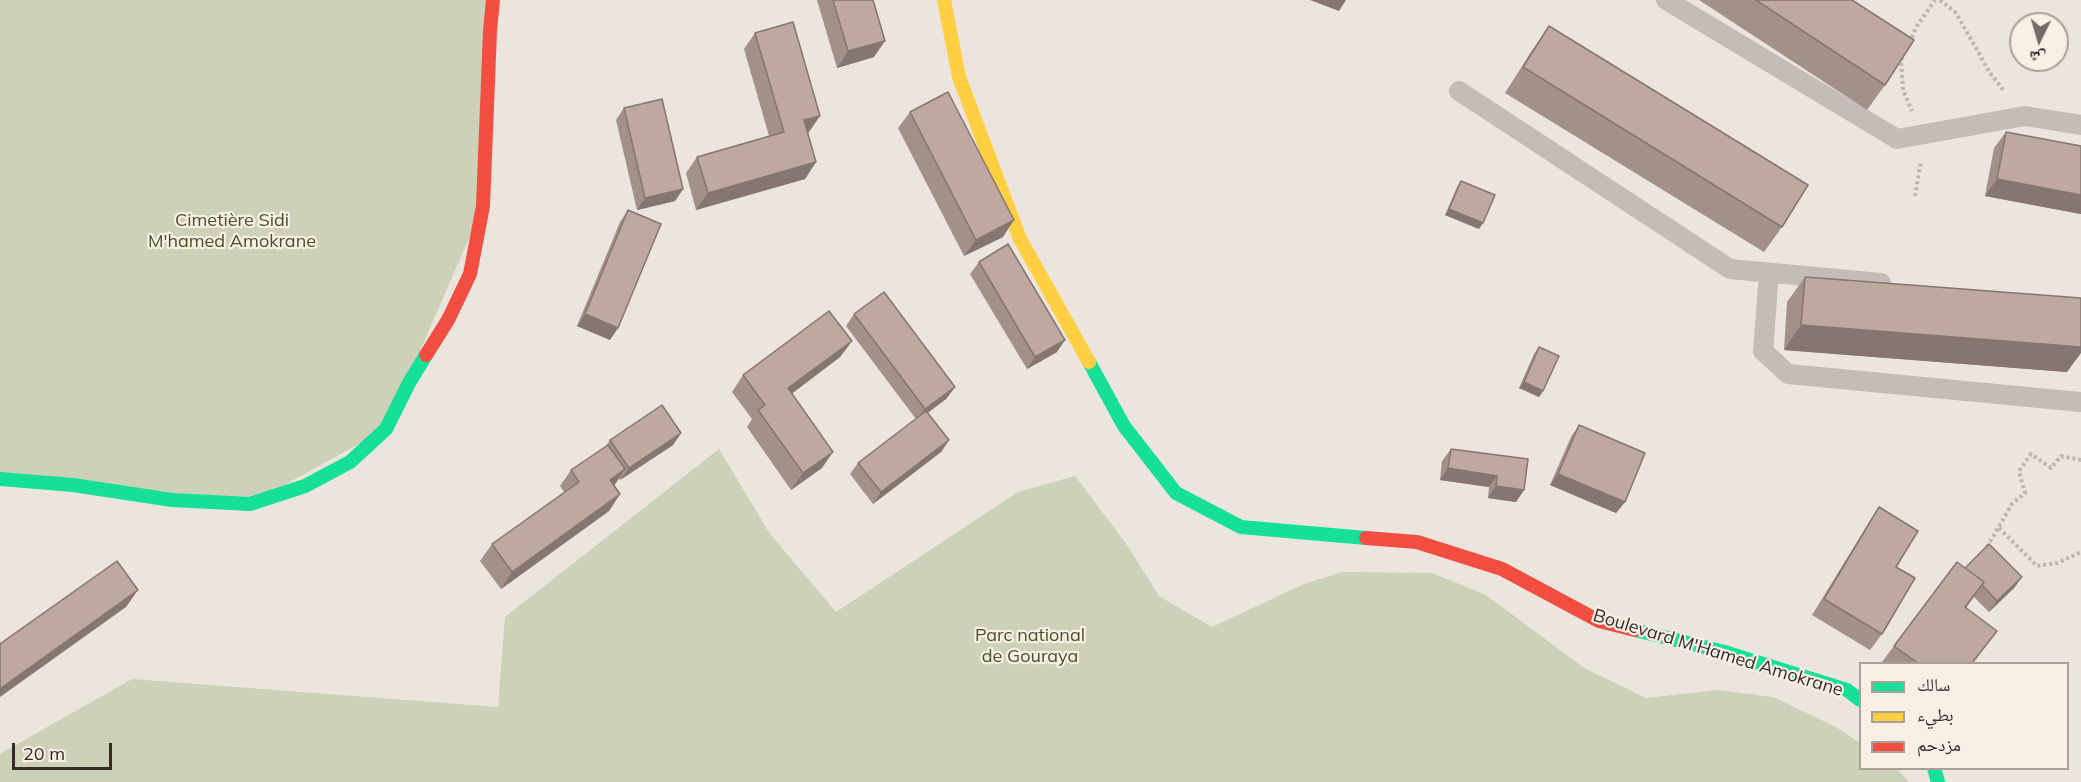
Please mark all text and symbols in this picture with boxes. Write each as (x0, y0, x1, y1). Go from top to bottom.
north arrow (2009, 12, 2069, 72)
text: ش (2028, 47, 2047, 69)
park label: Cimetière Sidi M'hamed Amokrane (148, 210, 316, 252)
street label: Boulevard M'Hamed Amokrane (1590, 605, 1846, 701)
park label: Parc national de Gouraya (975, 625, 1085, 668)
legend (1859, 662, 2069, 770)
text: سالك (1917, 673, 1950, 696)
text: بطيء (1917, 703, 1954, 726)
scale bar (15, 731, 116, 769)
text: مزدحم (1917, 733, 1961, 756)
text: 20 m (23, 742, 65, 765)

